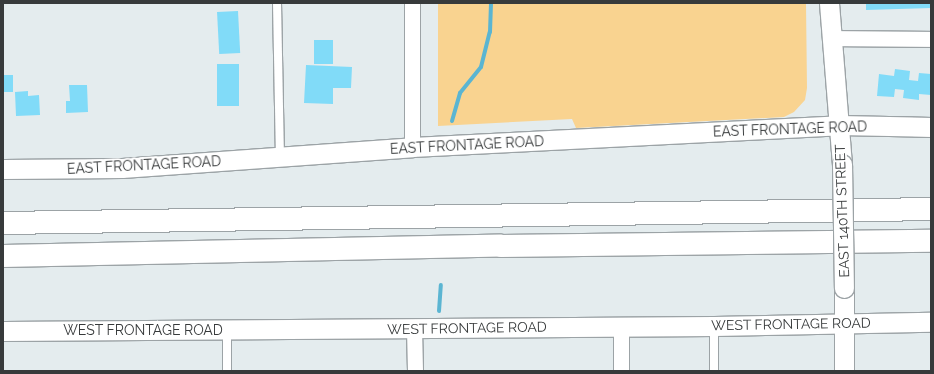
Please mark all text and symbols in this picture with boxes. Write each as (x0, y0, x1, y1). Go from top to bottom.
street label: EAST FRONTAGE ROAD (712, 118, 868, 140)
street label: EAST FRONTAGE ROAD (389, 133, 545, 157)
street label: EAST 140TH STREET (831, 144, 853, 278)
street label: EAST FRONTAGE ROAD (66, 153, 222, 177)
street label: WEST FRONTAGE ROAD (711, 314, 871, 334)
street label: WEST FRONTAGE ROAD (387, 318, 547, 338)
street label: WEST FRONTAGE ROAD (63, 322, 223, 338)

